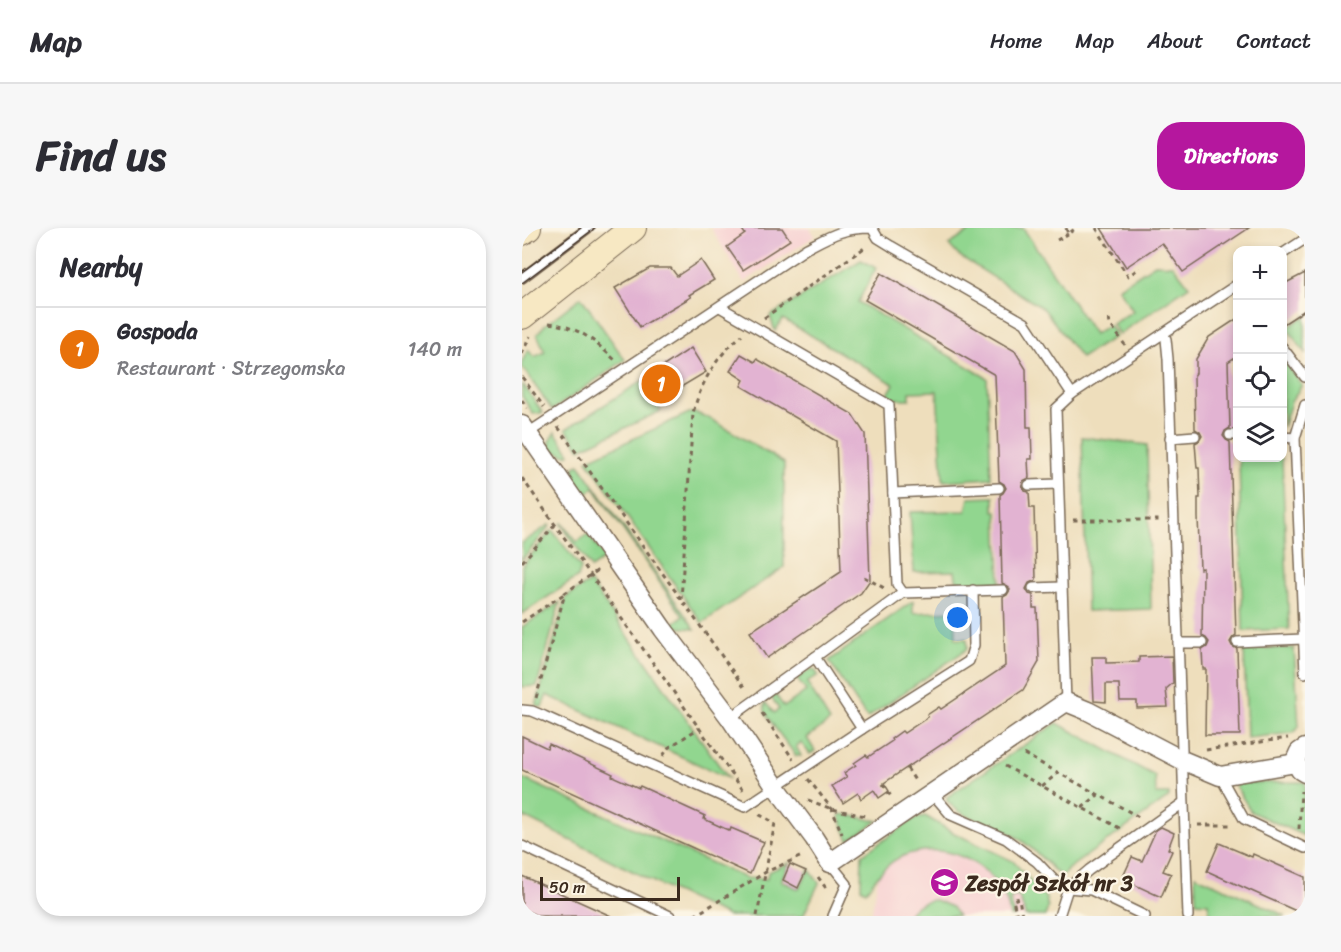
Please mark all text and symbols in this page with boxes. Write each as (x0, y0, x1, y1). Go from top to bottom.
text: Map (30, 17, 82, 66)
text: Home (990, 22, 1042, 60)
text: Map (1075, 22, 1114, 60)
text: About (1147, 22, 1204, 60)
text: Contact (1237, 22, 1311, 60)
text: Find us (36, 119, 166, 193)
button: Directions (1157, 122, 1305, 190)
text: Nearby (60, 244, 142, 290)
map controls (1233, 246, 1287, 462)
button: + (1233, 246, 1287, 300)
button: − (1233, 300, 1287, 354)
text: Gospoda (117, 312, 197, 351)
text: 1 (75, 332, 84, 367)
text: 140 m (408, 332, 462, 367)
text: Restaurant · Strzegomska (117, 351, 345, 386)
button: locate (1233, 354, 1287, 408)
pin: 1 (642, 362, 680, 406)
button: layers (1233, 408, 1287, 462)
your location (943, 603, 972, 632)
place label: Zespół Szkół nr 3 (964, 864, 1133, 903)
school or university icon: Zespół Szkół nr 3 (928, 867, 960, 899)
text: 50 m (549, 873, 585, 902)
scale bar (540, 874, 680, 902)

